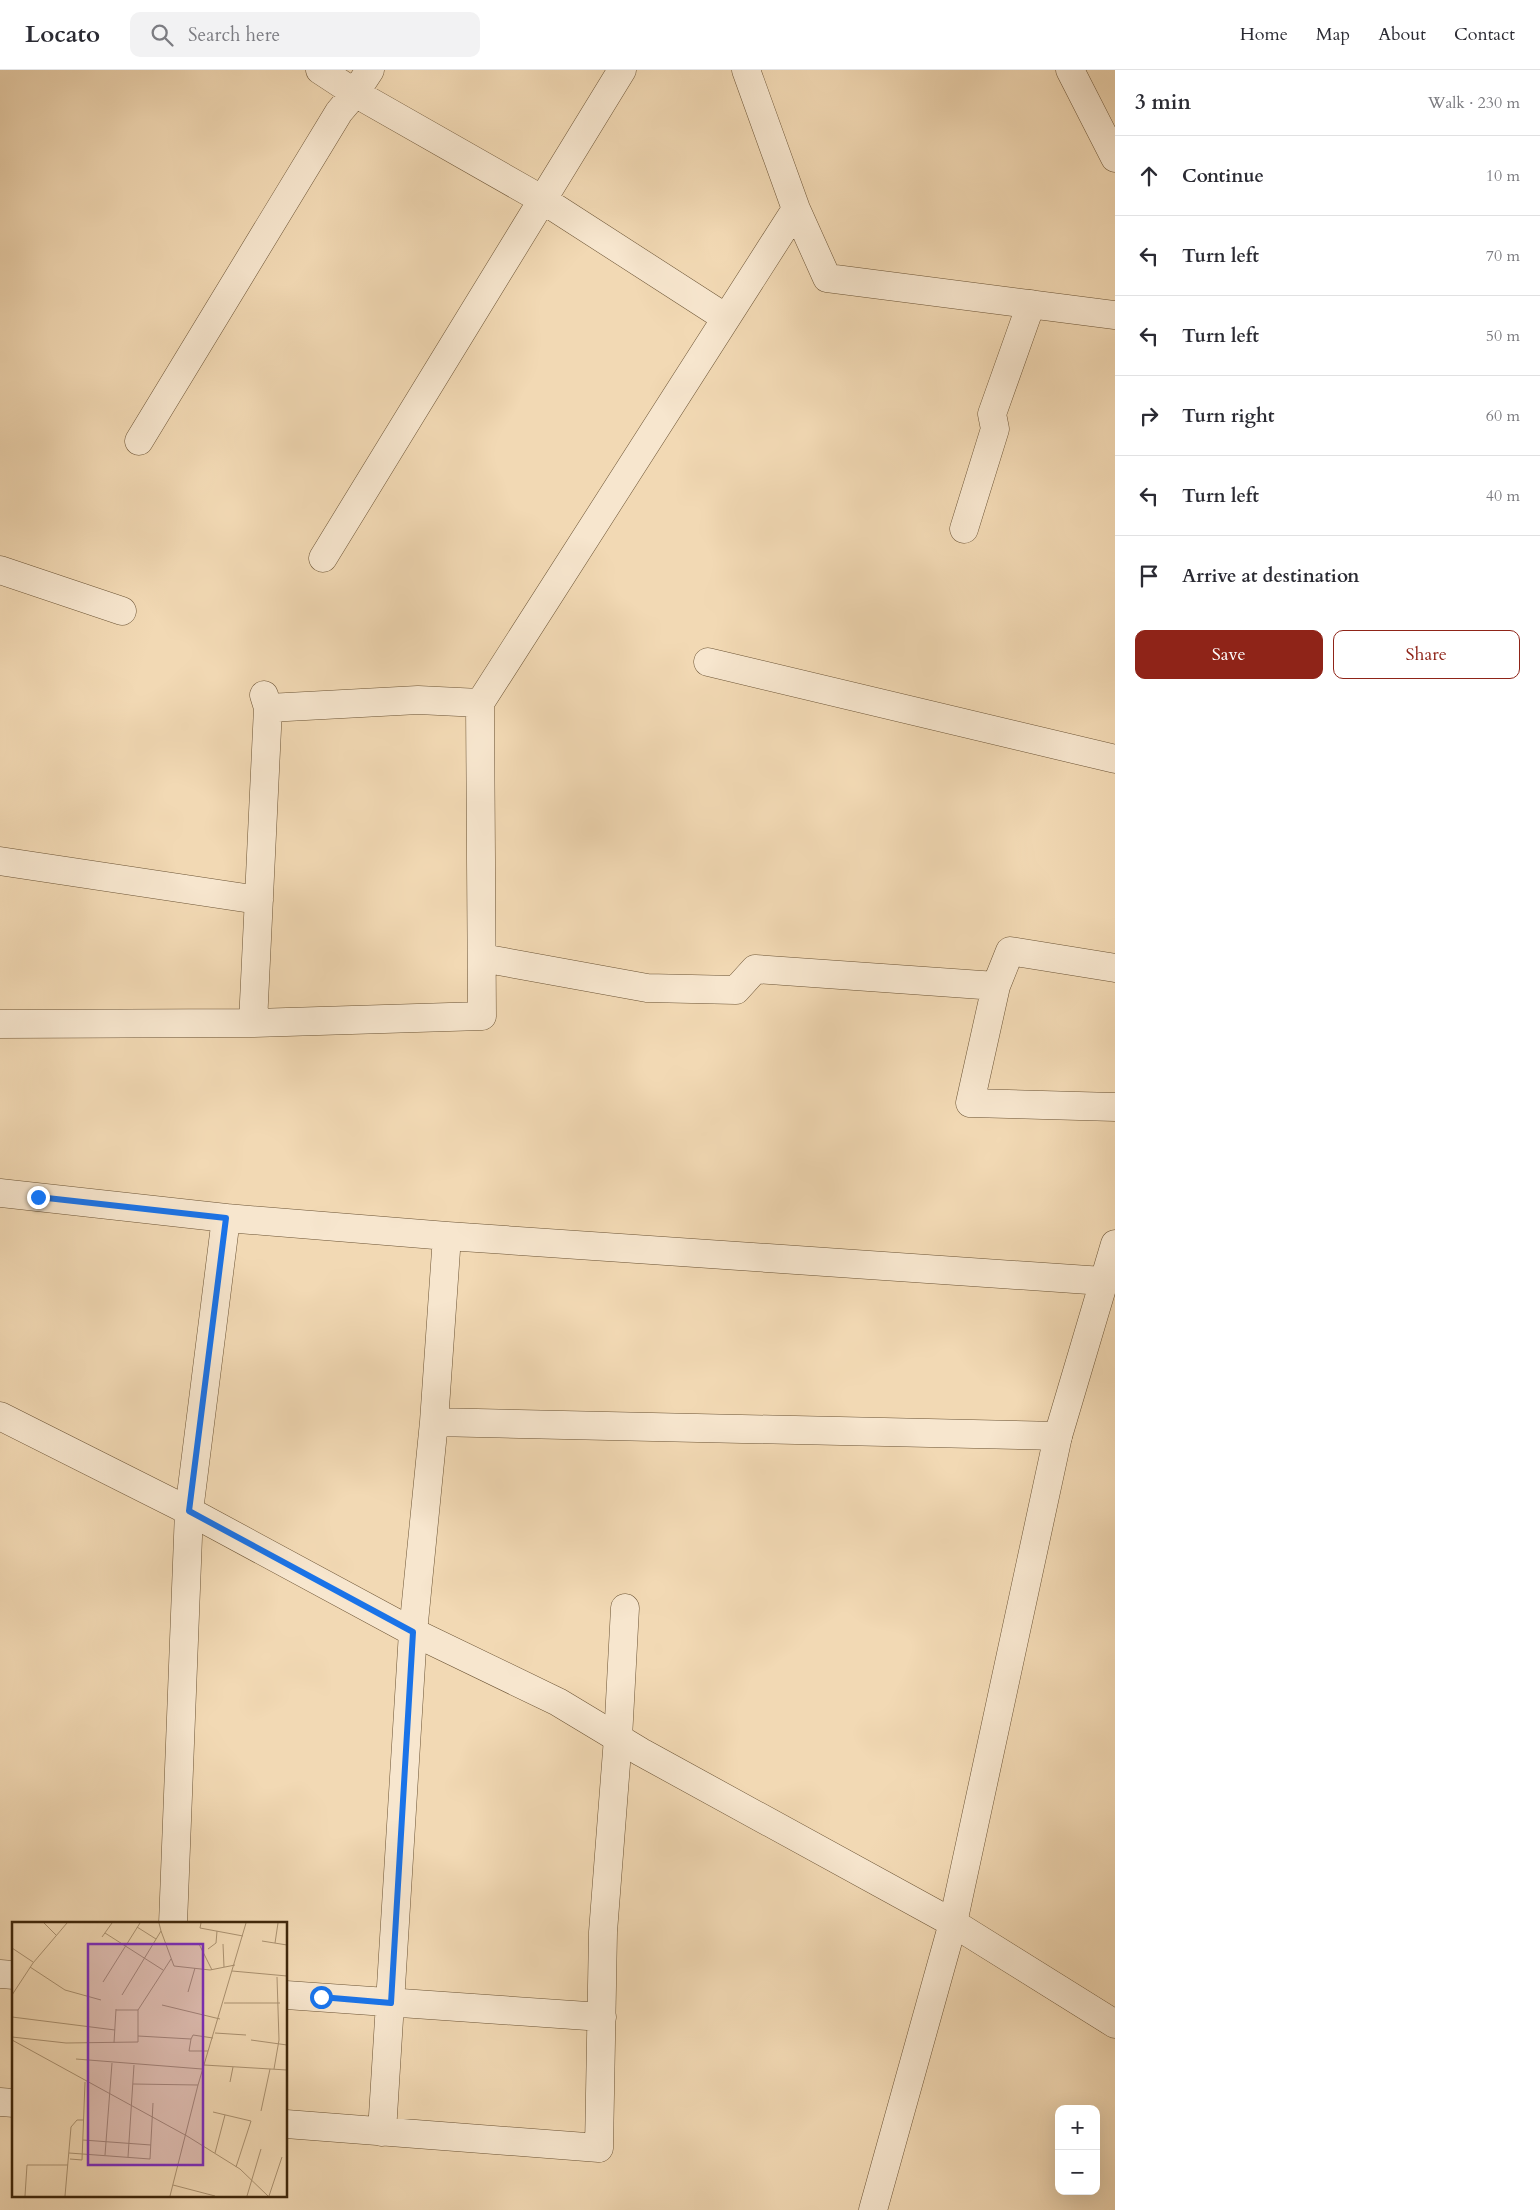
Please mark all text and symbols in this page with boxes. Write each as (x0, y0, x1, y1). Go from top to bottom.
search box (130, 12, 480, 57)
text: Locato (25, 18, 100, 51)
icon: search (148, 21, 176, 49)
text: Search here (188, 22, 280, 48)
text: Home (1240, 22, 1288, 47)
text: Map (1316, 22, 1350, 47)
text: About (1378, 22, 1426, 47)
text: Contact (1454, 22, 1515, 47)
text: 3 min (1135, 88, 1191, 117)
text: Walk · 230 m (1428, 92, 1520, 114)
icon: ahead (1135, 162, 1163, 190)
text: Continue (1182, 163, 1264, 189)
text: 10 m (1486, 165, 1520, 187)
icon: left (1135, 242, 1163, 270)
text: Turn left (1182, 243, 1259, 269)
text: 70 m (1486, 245, 1520, 267)
icon: left (1135, 322, 1163, 350)
text: Turn left (1182, 323, 1259, 349)
text: 50 m (1486, 325, 1520, 347)
icon: right (1135, 402, 1163, 430)
text: Turn right (1182, 403, 1274, 429)
text: 60 m (1486, 405, 1520, 427)
icon: left (1135, 482, 1163, 510)
text: Turn left (1182, 483, 1259, 509)
text: 40 m (1486, 485, 1520, 507)
icon: arrive (1135, 562, 1163, 590)
text: Arrive at destination (1182, 563, 1359, 589)
button: Save (1135, 630, 1323, 679)
button: Share (1333, 630, 1520, 679)
route end (27, 1186, 50, 1209)
inset map (12, 1922, 288, 2198)
route start (310, 1986, 333, 2009)
map controls (1055, 2105, 1100, 2195)
button: + (1055, 2105, 1100, 2150)
button: − (1055, 2150, 1100, 2195)

